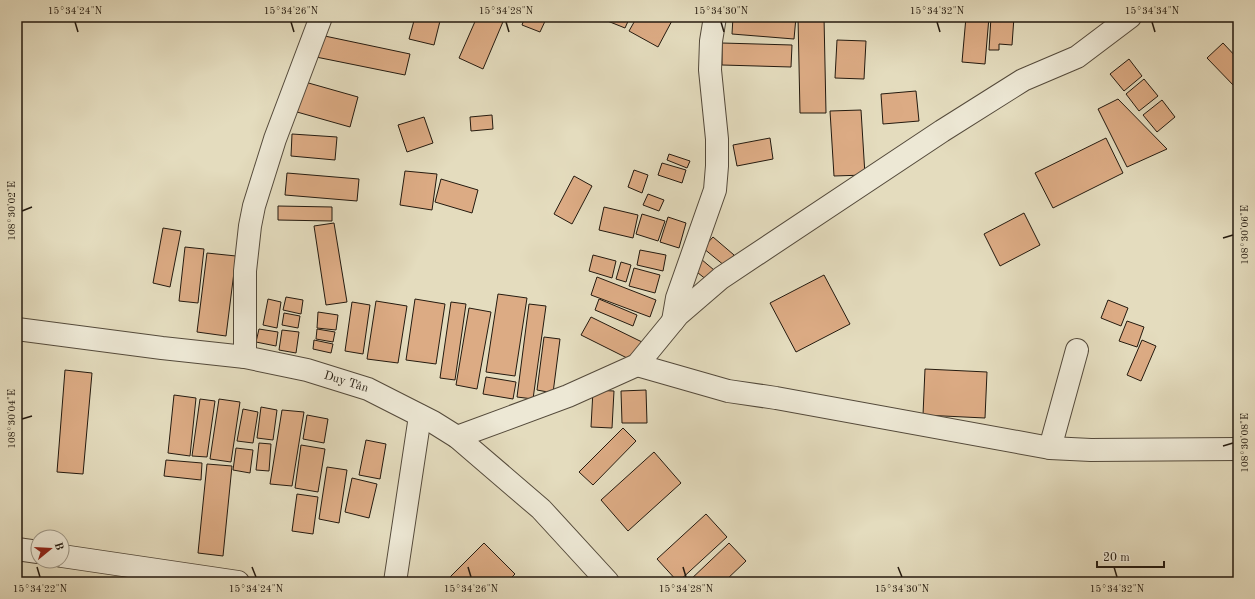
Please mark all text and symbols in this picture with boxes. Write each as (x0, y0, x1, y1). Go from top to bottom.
text: 15°34'24"N (48, 6, 103, 16)
text: 15°34'26"N (264, 6, 319, 16)
text: 15°34'28"N (479, 6, 534, 16)
text: 15°34'30"N (694, 6, 749, 16)
text: 15°34'32"N (910, 6, 965, 16)
text: 15°34'34"N (1125, 6, 1180, 16)
text: 108°30'02"E (7, 181, 17, 241)
text: 108°30'06"E (1240, 205, 1250, 265)
street label: Duy Tân (322, 370, 370, 395)
text: 108°30'04"E (7, 389, 17, 449)
text: 108°30'08"E (1240, 413, 1250, 473)
north arrow (30, 529, 70, 569)
text: B (52, 541, 65, 552)
scale bar (1097, 543, 1164, 569)
text: 20 m (1103, 552, 1130, 564)
text: 15°34'22"N (13, 584, 68, 594)
text: 15°34'24"N (229, 584, 284, 594)
text: 15°34'26"N (444, 584, 499, 594)
text: 15°34'28"N (659, 584, 714, 594)
text: 15°34'30"N (875, 584, 930, 594)
text: 15°34'32"N (1090, 584, 1145, 594)

